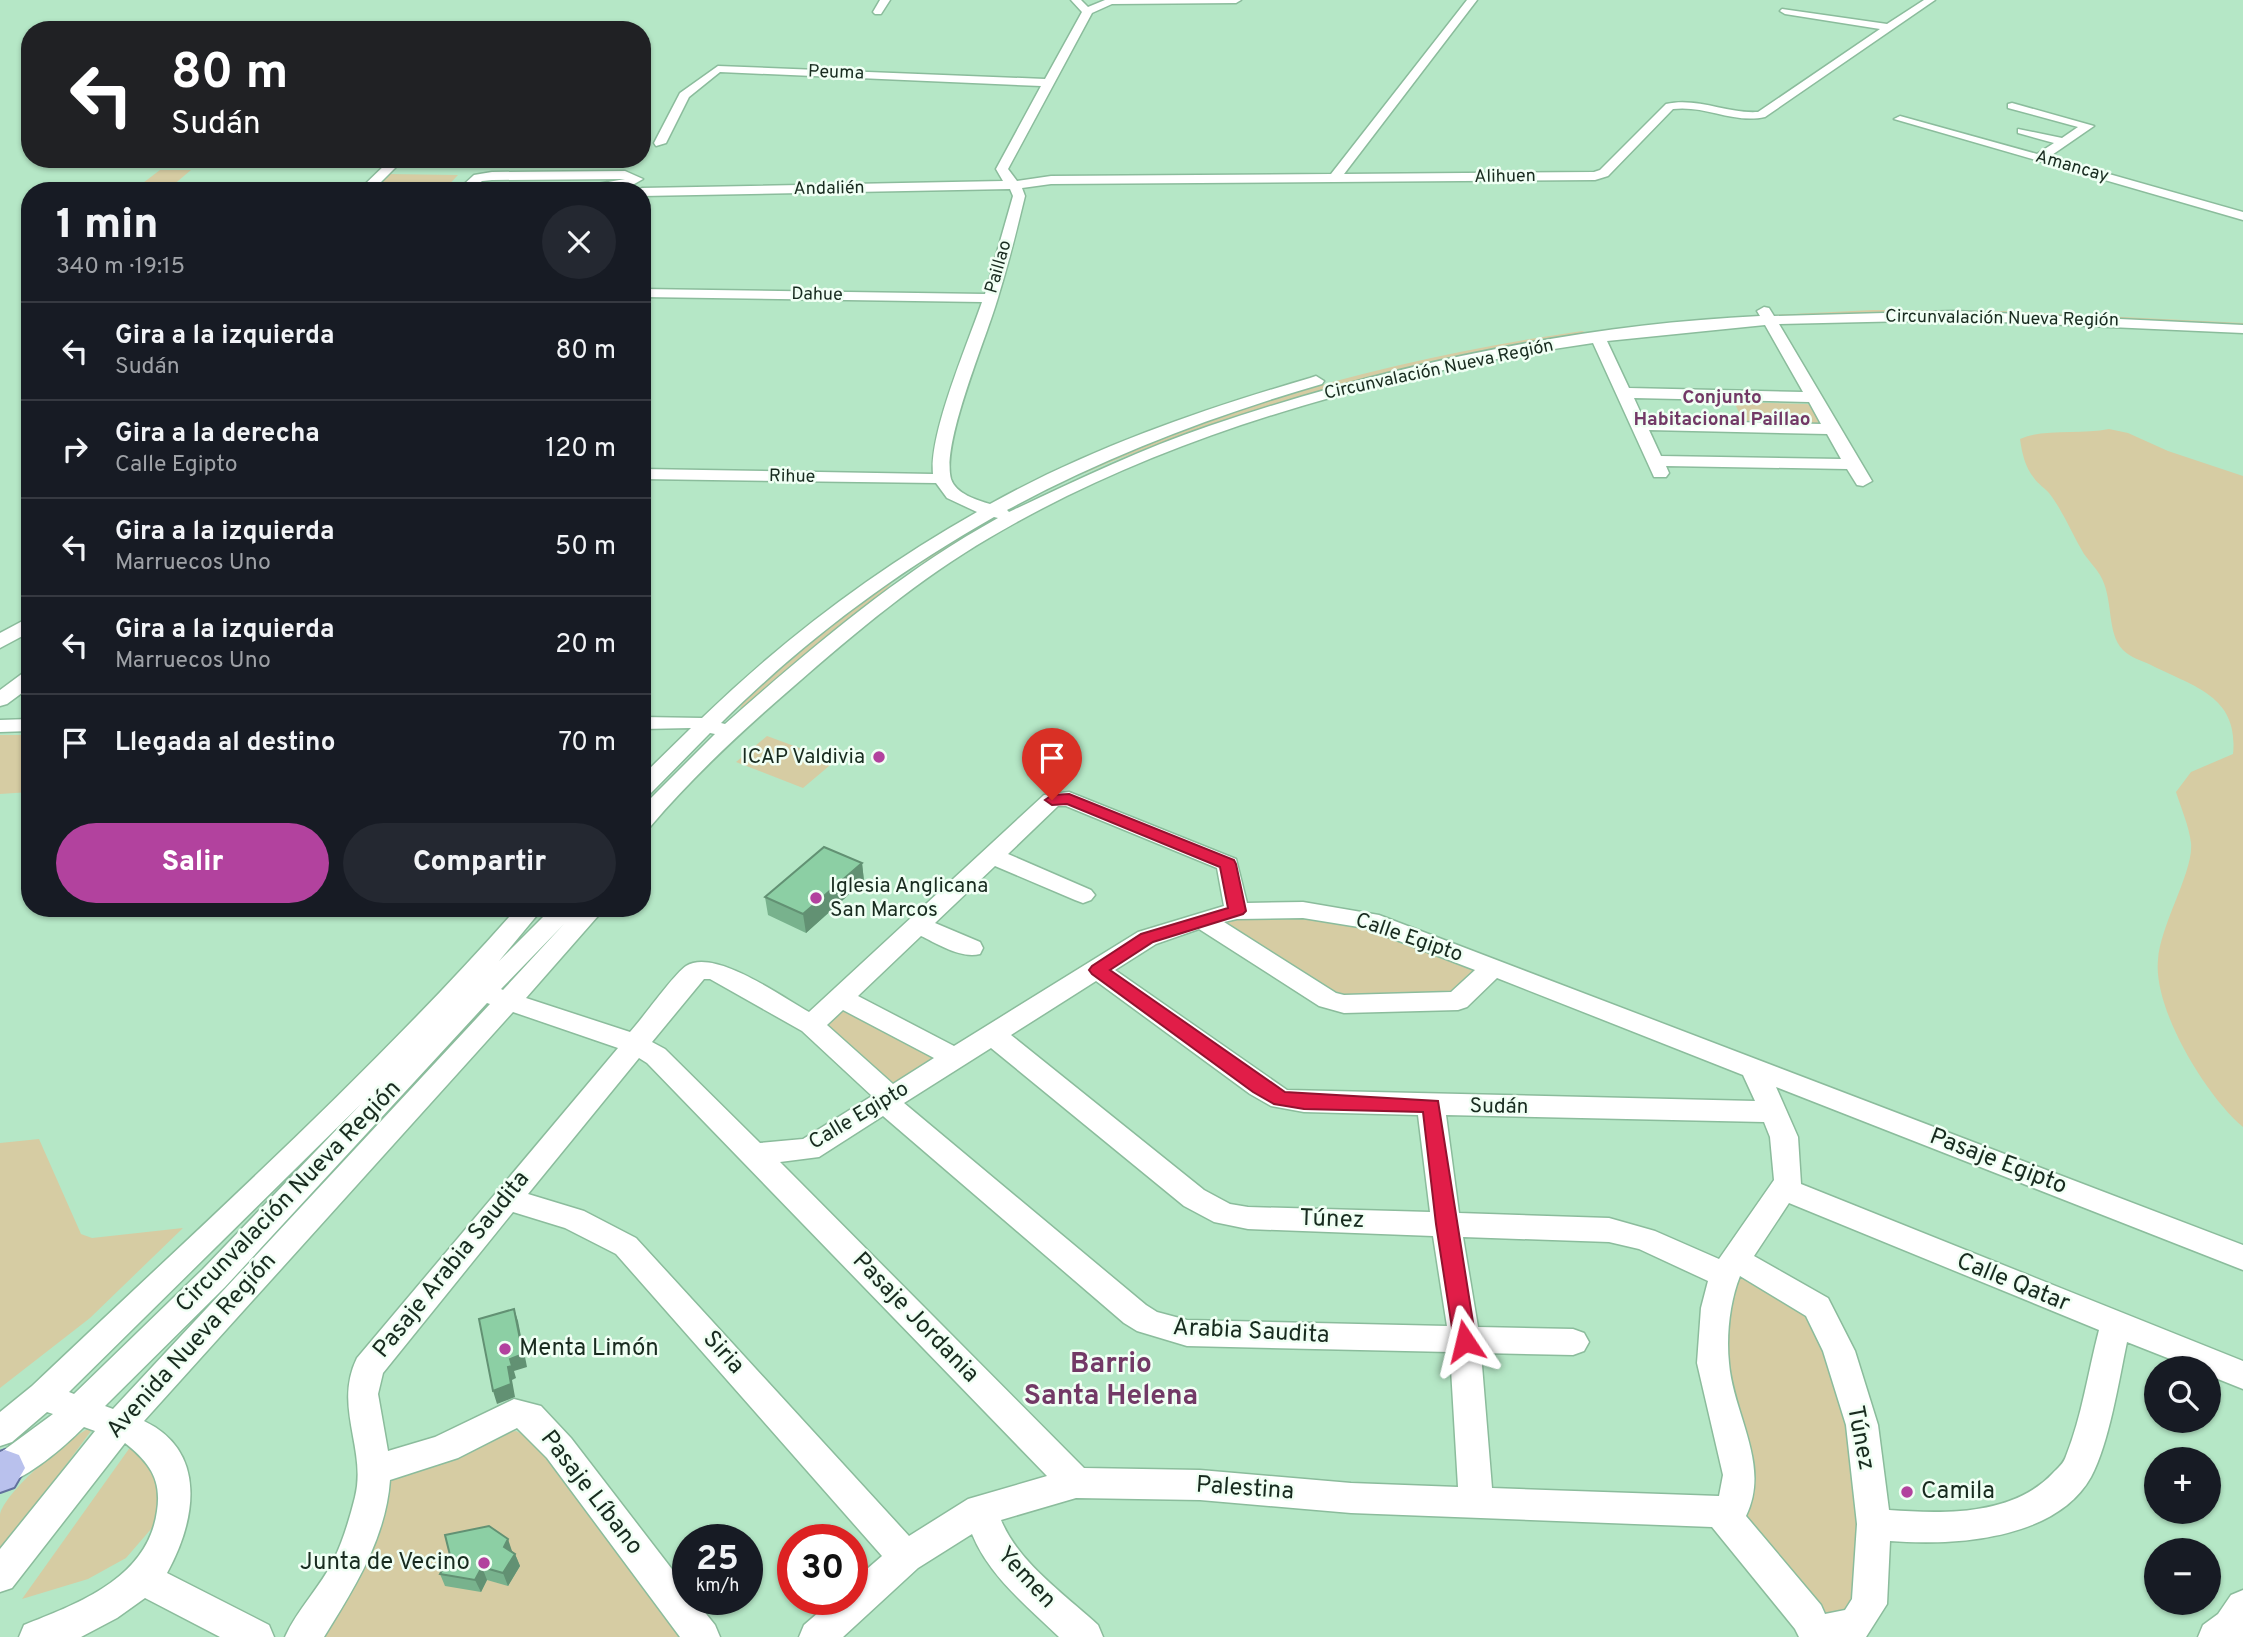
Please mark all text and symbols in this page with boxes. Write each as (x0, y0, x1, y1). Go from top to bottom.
text: 80 m (171, 44, 288, 106)
icon: left (56, 49, 147, 140)
street label: Peuma (808, 61, 864, 85)
text: Sudán (171, 105, 261, 145)
street label: Amancay (2033, 146, 2111, 188)
street label: Alihuen (1474, 165, 1536, 189)
street label: Andalién (793, 177, 865, 201)
text: 1 min (56, 200, 159, 253)
button: close (542, 205, 616, 279)
street label: Paillao (980, 238, 1018, 296)
text: 340 m · 19:15 (56, 253, 185, 282)
street label: Dahue (791, 283, 843, 307)
street label: Circunvalación Nueva Región (1885, 305, 2119, 333)
text: Gira a la izquierda (115, 320, 334, 353)
icon: left (56, 332, 94, 370)
street label: Circunvalación Nueva Región (1322, 334, 1556, 406)
text: 80 m (556, 335, 616, 368)
text: Sudán (115, 353, 180, 382)
district label: Conjunto Habitacional Paillao (1633, 386, 1811, 432)
text: Gira a la derecha (115, 418, 320, 451)
icon: right (56, 430, 94, 468)
text: 120 m (546, 433, 616, 466)
text: Calle Egipto (115, 451, 238, 480)
street label: Rihue (769, 465, 815, 489)
text: Gira a la izquierda (115, 516, 334, 549)
icon: left (56, 528, 94, 566)
text: 50 m (555, 531, 616, 564)
text: Marruecos Uno (115, 549, 271, 578)
text: Gira a la izquierda (115, 614, 334, 647)
icon: left (56, 626, 94, 664)
text: 20 m (555, 629, 616, 662)
text: Marruecos Uno (115, 647, 271, 676)
icon: arrive (56, 724, 94, 762)
text: Llegada al destino (115, 727, 335, 760)
text: 70 m (558, 727, 616, 760)
pin (1022, 728, 1082, 800)
icon: arrive (1033, 739, 1071, 777)
place label: ICAP Valdivia (742, 744, 865, 771)
marker: ICAP Valdivia (871, 749, 887, 765)
button: Salir (56, 823, 329, 903)
button: Compartir (343, 823, 616, 903)
place label: Iglesia Anglicana San Marcos (830, 873, 988, 924)
marker: Iglesia Anglicana San Marcos (808, 890, 824, 906)
street label: Calle Egipto (1352, 907, 1466, 969)
street label: Circunvalación Nueva Región (170, 1074, 408, 1320)
street label: Calle Egipto (804, 1076, 914, 1156)
street label: Sudán (1469, 1093, 1529, 1121)
street label: Pasaje Egipto (1925, 1122, 2071, 1202)
street label: Pasaje Arabia Saudita (367, 1165, 537, 1365)
street label: Túnez (1299, 1204, 1365, 1236)
street label: Pasaje Jordania (845, 1246, 985, 1390)
street label: Avenida Nueva Región (101, 1247, 283, 1445)
street label: Calle Qatar (1952, 1247, 2074, 1319)
position arrow (1428, 1304, 1502, 1378)
street label: Arabia Saudita (1172, 1313, 1330, 1351)
street label: Siria (696, 1325, 750, 1381)
place label: Menta Limón (519, 1334, 659, 1364)
marker: Menta Limón (497, 1341, 513, 1357)
district label: Barrio Santa Helena (1024, 1347, 1198, 1415)
map controls (2144, 1356, 2221, 1615)
button: search (2144, 1356, 2221, 1433)
street label: Túnez (1839, 1403, 1881, 1473)
street label: Pasaje Líbano (533, 1425, 649, 1561)
button: + (2144, 1447, 2221, 1524)
street label: Palestina (1195, 1471, 1295, 1507)
place label: Camila (1921, 1477, 1995, 1507)
marker: Camila (1899, 1484, 1915, 1500)
speed limit sign: 30 (777, 1524, 868, 1615)
text: 25 (696, 1538, 739, 1582)
button: − (2144, 1538, 2221, 1615)
street label: Yemen (990, 1541, 1062, 1615)
place label: Junta de Vecino (300, 1548, 470, 1578)
marker: Junta de Vecino (476, 1555, 492, 1571)
text: km/h (696, 1575, 739, 1598)

